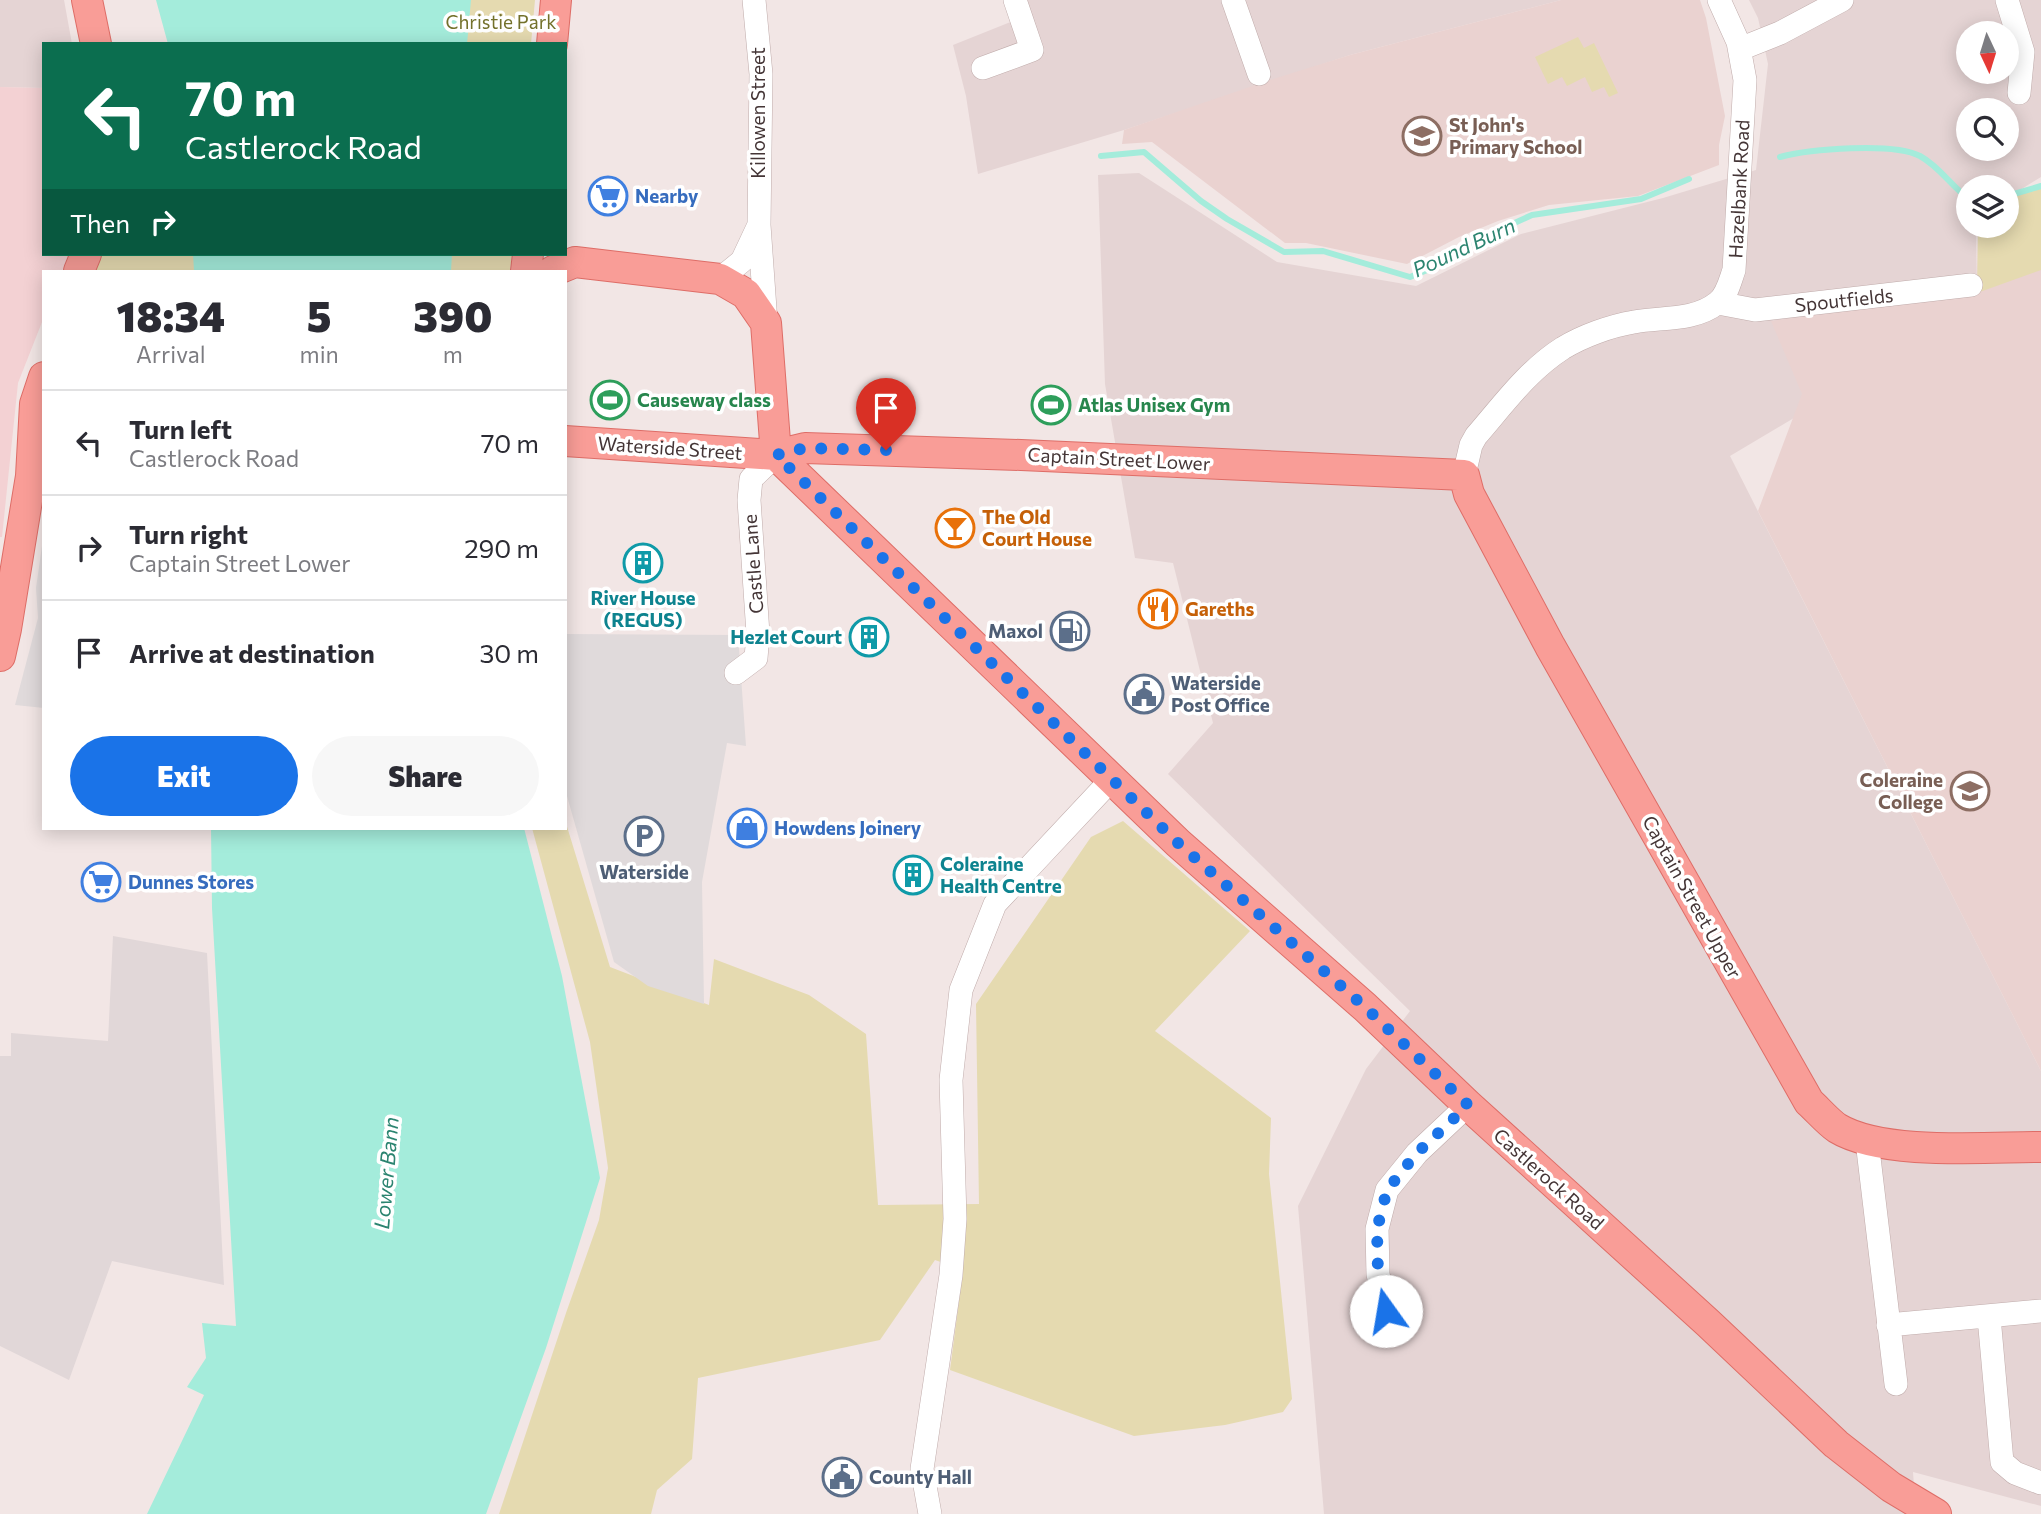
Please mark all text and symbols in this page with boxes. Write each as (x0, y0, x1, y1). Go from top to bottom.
park label: Christie Park (445, 10, 557, 33)
north arrow (1956, 21, 2020, 84)
map controls (1956, 21, 2019, 238)
street label: Killowen Street (746, 47, 769, 179)
text: 70 m (185, 66, 296, 126)
icon: left (70, 70, 161, 161)
button: search (1956, 98, 2019, 161)
place label: St John's Primary School (1449, 113, 1582, 158)
school or university icon: St John's Primary School (1401, 115, 1443, 157)
street label: Hazelbank Road (1723, 119, 1754, 259)
text: Castlerock Road (185, 126, 422, 166)
supermarket icon: Nearby (587, 175, 629, 217)
button: layers (1956, 175, 2019, 238)
place label: Nearby (635, 184, 699, 207)
icon: right (144, 203, 182, 241)
text: Then (70, 207, 130, 238)
water label: Pound Burn (1408, 212, 1519, 281)
street label: Spoutfields (1794, 283, 1894, 316)
text: 18:34 (117, 289, 225, 341)
text: 5 (307, 289, 332, 341)
text: 390 (413, 289, 492, 341)
text: Arrival (136, 340, 206, 368)
text: min (300, 340, 339, 368)
text: m (443, 340, 463, 368)
pin (856, 378, 916, 450)
sports icon: Causeway class (589, 379, 631, 421)
sports icon: Atlas Unisex Gym (1030, 384, 1072, 426)
place label: Causeway class (637, 388, 771, 411)
icon: arrive (867, 389, 905, 427)
place label: Atlas Unisex Gym (1078, 393, 1230, 416)
text: Turn left (129, 413, 232, 444)
icon: left (70, 424, 108, 462)
text: 70 m (481, 427, 539, 458)
street label: Waterside Street (597, 431, 743, 464)
street label: Captain Street Lower (1027, 442, 1211, 475)
text: Castlerock Road (129, 444, 299, 472)
place label: The Old Court House (982, 505, 1092, 550)
bar icon: The Old Court House (934, 507, 976, 549)
street label: Castle Lane (738, 514, 767, 614)
text: Turn right (129, 518, 248, 549)
icon: right (70, 529, 108, 567)
text: 290 m (464, 532, 539, 563)
building icon: River House (REGUS) (622, 542, 664, 584)
text: Captain Street Lower (129, 549, 350, 577)
place label: River House (REGUS) (590, 586, 696, 631)
restaurant icon: Gareths (1137, 588, 1179, 630)
place label: Gareths (1185, 597, 1254, 620)
fuel station icon: Maxol (1049, 610, 1091, 652)
building icon: Hezlet Court (848, 616, 890, 658)
place label: Maxol (988, 619, 1043, 642)
place label: Hezlet Court (730, 625, 842, 648)
icon: arrive (70, 634, 108, 672)
text: Arrive at destination (129, 637, 375, 668)
text: 30 m (480, 637, 539, 668)
place label: Waterside Post Office (1171, 671, 1270, 716)
public building icon: Waterside Post Office (1123, 673, 1165, 715)
button: Exit (70, 736, 298, 816)
button: Share (312, 736, 539, 816)
place label: Coleraine College (1860, 768, 1943, 813)
school or university icon: Coleraine College (1949, 770, 1991, 812)
shop icon: Howdens Joinery (726, 807, 768, 849)
street label: Captain Street Upper (1638, 811, 1747, 982)
parking icon: Waterside (623, 815, 665, 857)
place label: Howdens Joinery (774, 816, 922, 839)
place label: Coleraine Health Centre (940, 852, 1062, 897)
building icon: Coleraine Health Centre (892, 854, 934, 896)
place label: Waterside (599, 860, 689, 883)
supermarket icon: Dunnes Stores (80, 861, 122, 903)
place label: Dunnes Stores (128, 870, 254, 893)
water label: Lower Bann (368, 1116, 403, 1230)
street label: Castlerock Road (1489, 1123, 1609, 1234)
position arrow (1349, 1274, 1423, 1348)
public building icon: County Hall (821, 1456, 863, 1498)
place label: County Hall (869, 1465, 972, 1488)

